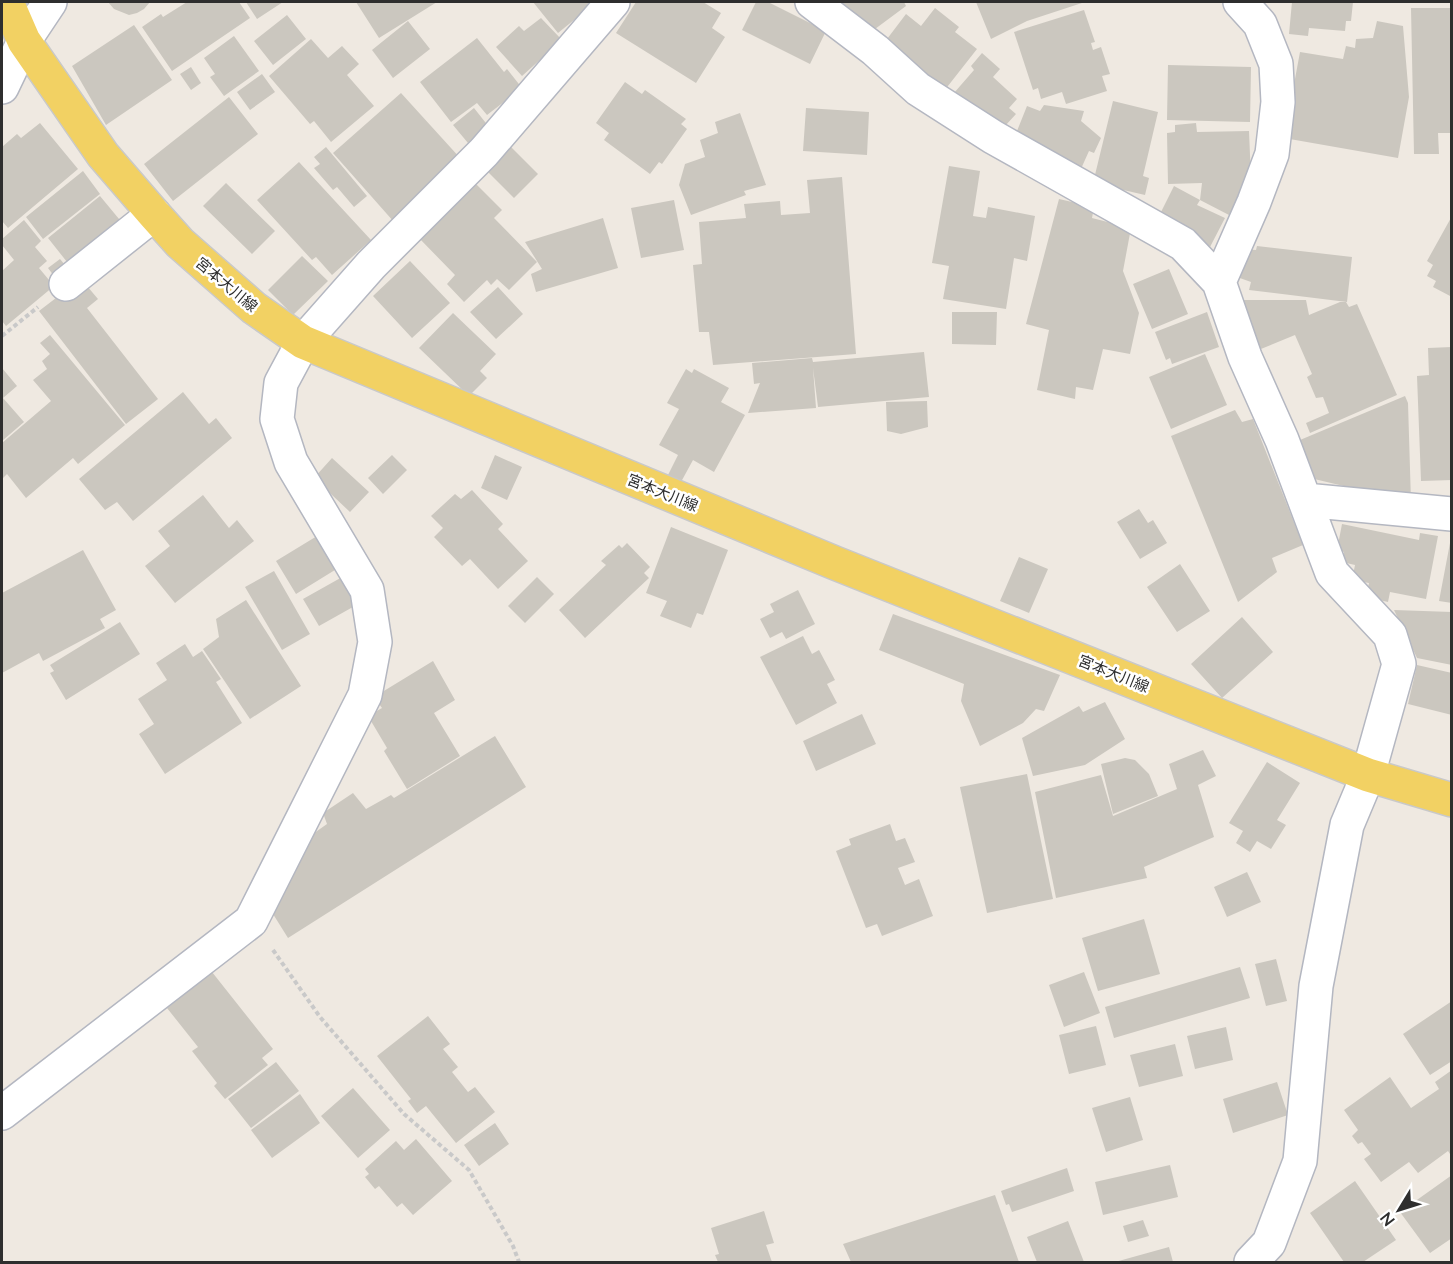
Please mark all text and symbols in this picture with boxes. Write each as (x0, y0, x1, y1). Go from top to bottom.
street label: 宮本大川線 (192, 253, 262, 315)
street label: 宮本大川線 (625, 470, 701, 514)
street label: 宮本大川線 (1076, 651, 1152, 695)
north arrow (1369, 1180, 1429, 1240)
text: N (1376, 1209, 1398, 1230)

